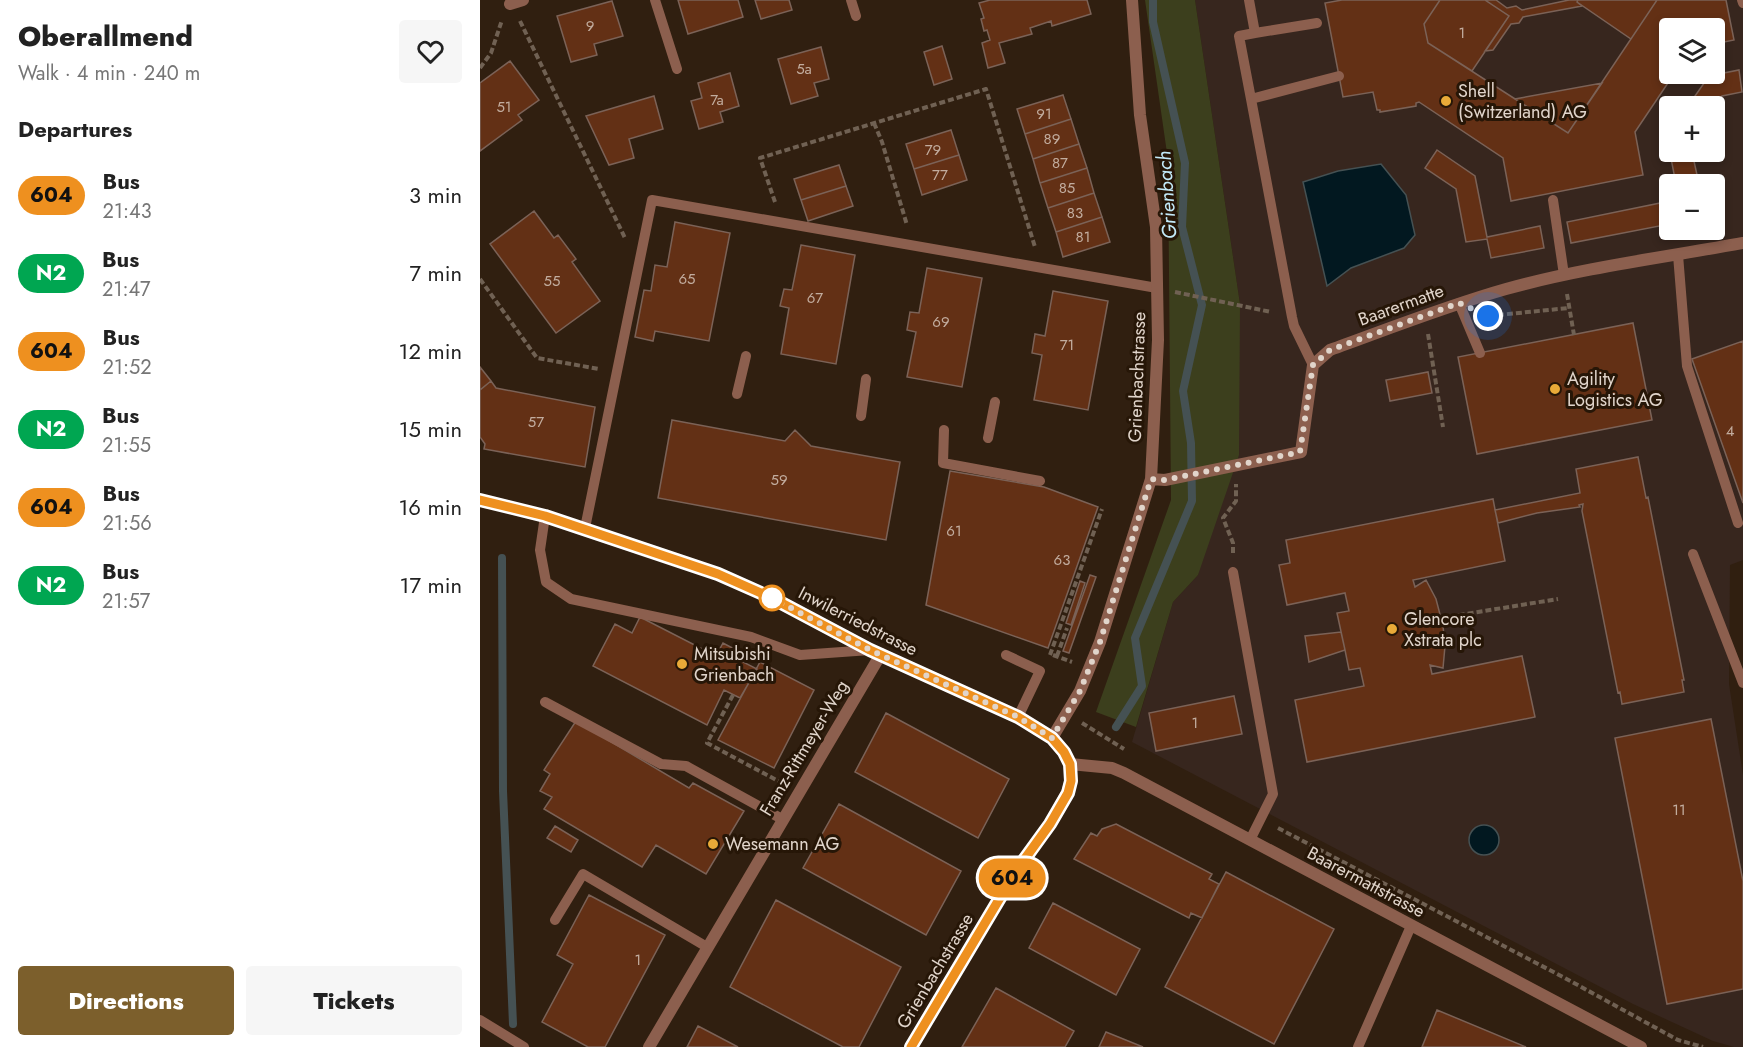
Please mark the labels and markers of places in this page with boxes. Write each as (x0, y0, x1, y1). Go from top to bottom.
place label: Shell (Switzerland) AG (1458, 78, 1587, 125)
marker: Shell (Switzerland) AG (1439, 94, 1453, 108)
place label: Agility Logistics AG (1567, 366, 1663, 413)
marker: Agility Logistics AG (1548, 382, 1562, 396)
unlabelled marker (759, 585, 785, 611)
place label: Glencore Xstrata plc (1404, 606, 1482, 653)
marker: Glencore Xstrata plc (1385, 622, 1399, 636)
place label: Mitsubishi Grienbach (694, 641, 775, 688)
marker: Mitsubishi Grienbach (675, 657, 689, 671)
place label: Wesemann AG (725, 831, 840, 857)
marker: Wesemann AG (706, 837, 720, 851)

